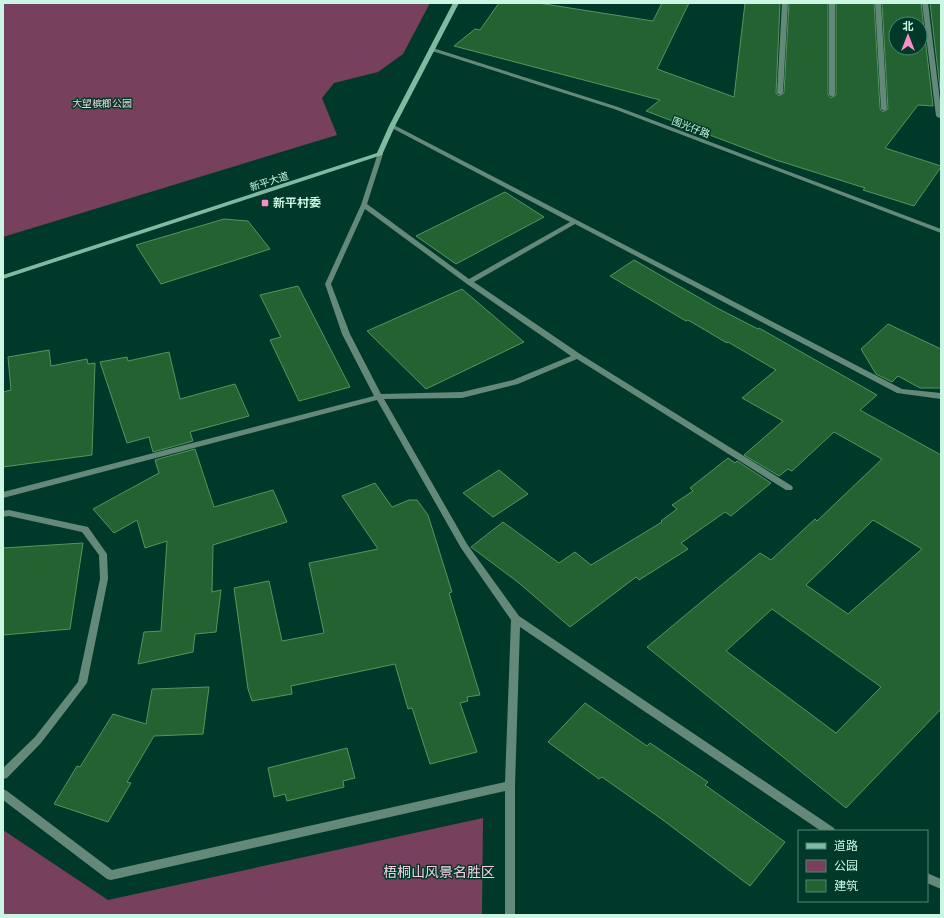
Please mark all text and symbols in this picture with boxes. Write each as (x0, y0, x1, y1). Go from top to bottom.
north arrow (888, 16, 928, 56)
text: 北 (903, 19, 914, 33)
park label: 大望槟榔公园 (72, 97, 132, 110)
street label: 围光仔路 (670, 114, 712, 141)
street label: 新平大道 (248, 169, 290, 194)
place label: 新平村委 (273, 195, 321, 211)
marker: 新平村委 (260, 198, 270, 208)
legend (798, 830, 928, 902)
text: 道路 (834, 838, 858, 854)
text: 公园 (834, 858, 858, 874)
park label: 梧桐山风景名胜区 (383, 863, 495, 881)
text: 建筑 (834, 878, 858, 894)

